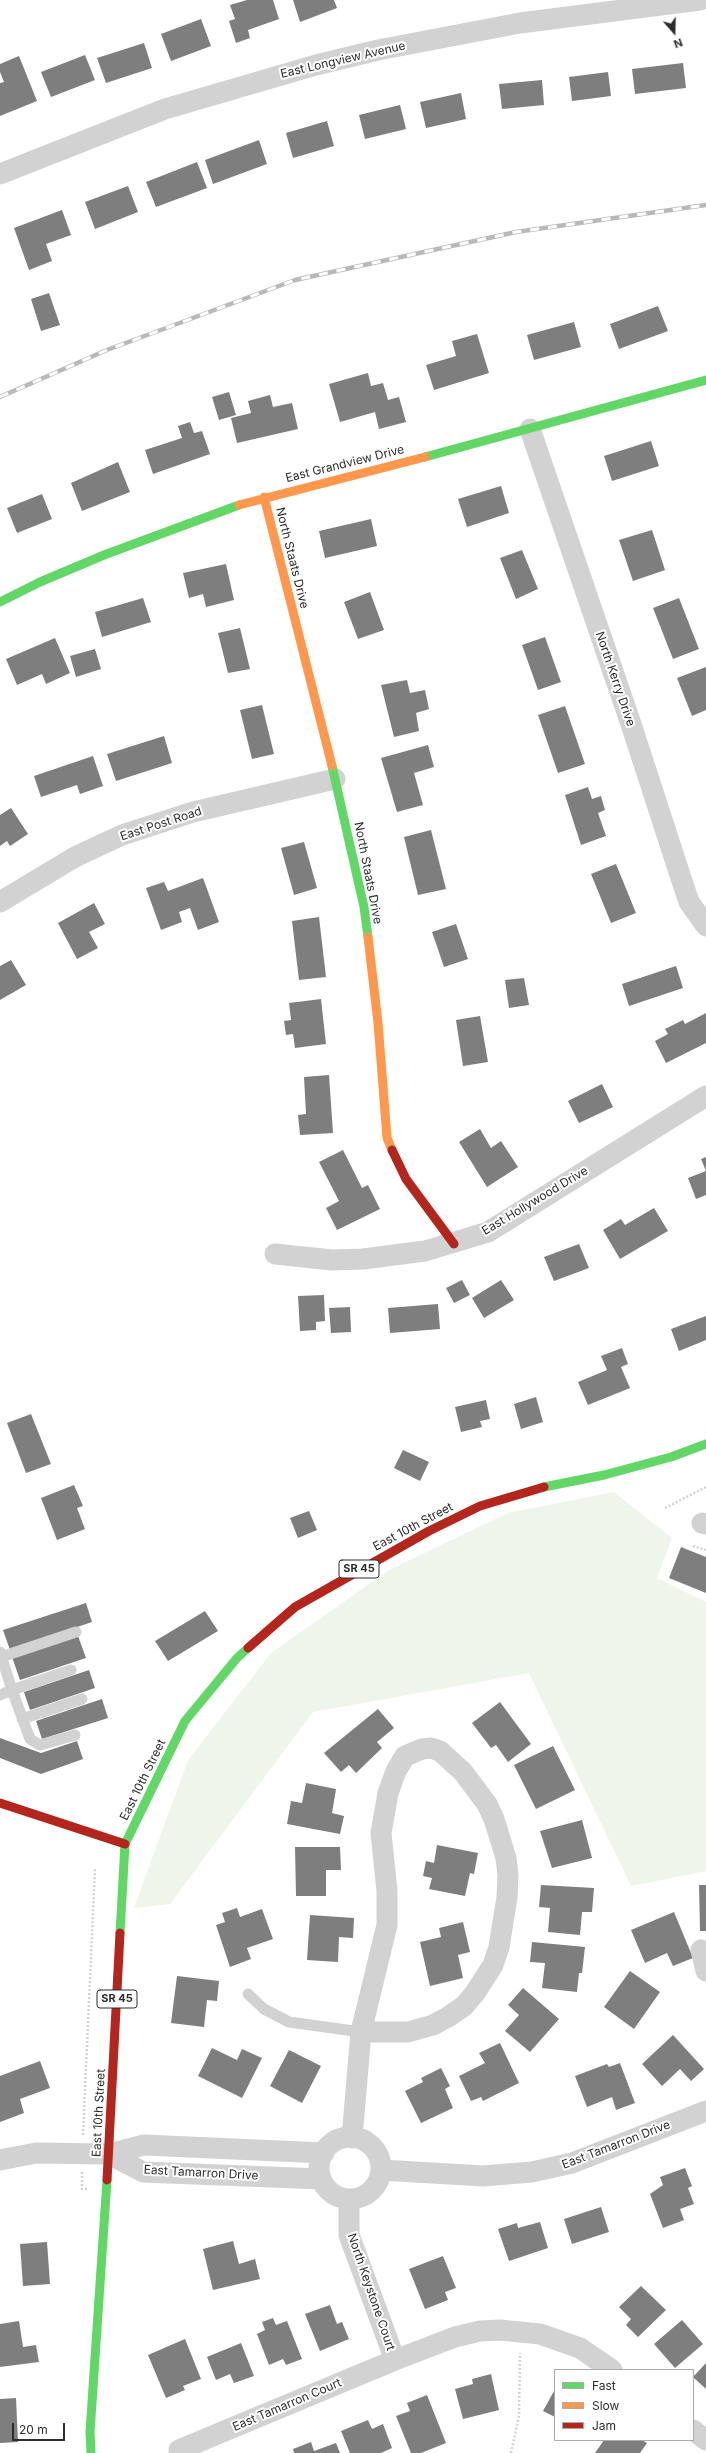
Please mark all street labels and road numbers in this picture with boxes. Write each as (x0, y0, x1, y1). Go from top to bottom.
street label: East Longview Avenue (279, 39, 407, 81)
street label: East Grandview Drive (284, 442, 406, 486)
street label: North Staats Drive (272, 506, 312, 610)
street label: North Kerry Drive (592, 630, 638, 728)
street label: East Post Road (118, 804, 204, 844)
street label: North Staats Drive (351, 821, 385, 925)
street label: East Hollywood Drive (480, 1164, 590, 1238)
street label: East 10th Street (371, 1500, 455, 1554)
road number: SR 45 (339, 1560, 379, 1578)
street label: East 10th Street (117, 1737, 169, 1823)
road number: SR 45 (97, 1990, 137, 2008)
street label: East 10th Street (89, 2068, 109, 2158)
street label: East Tamarron Drive (560, 2118, 672, 2172)
street label: East Tamarron Drive (143, 2163, 259, 2183)
street label: North Keystone Court (344, 2232, 398, 2352)
street label: East Tamarron Court (230, 2376, 344, 2434)

